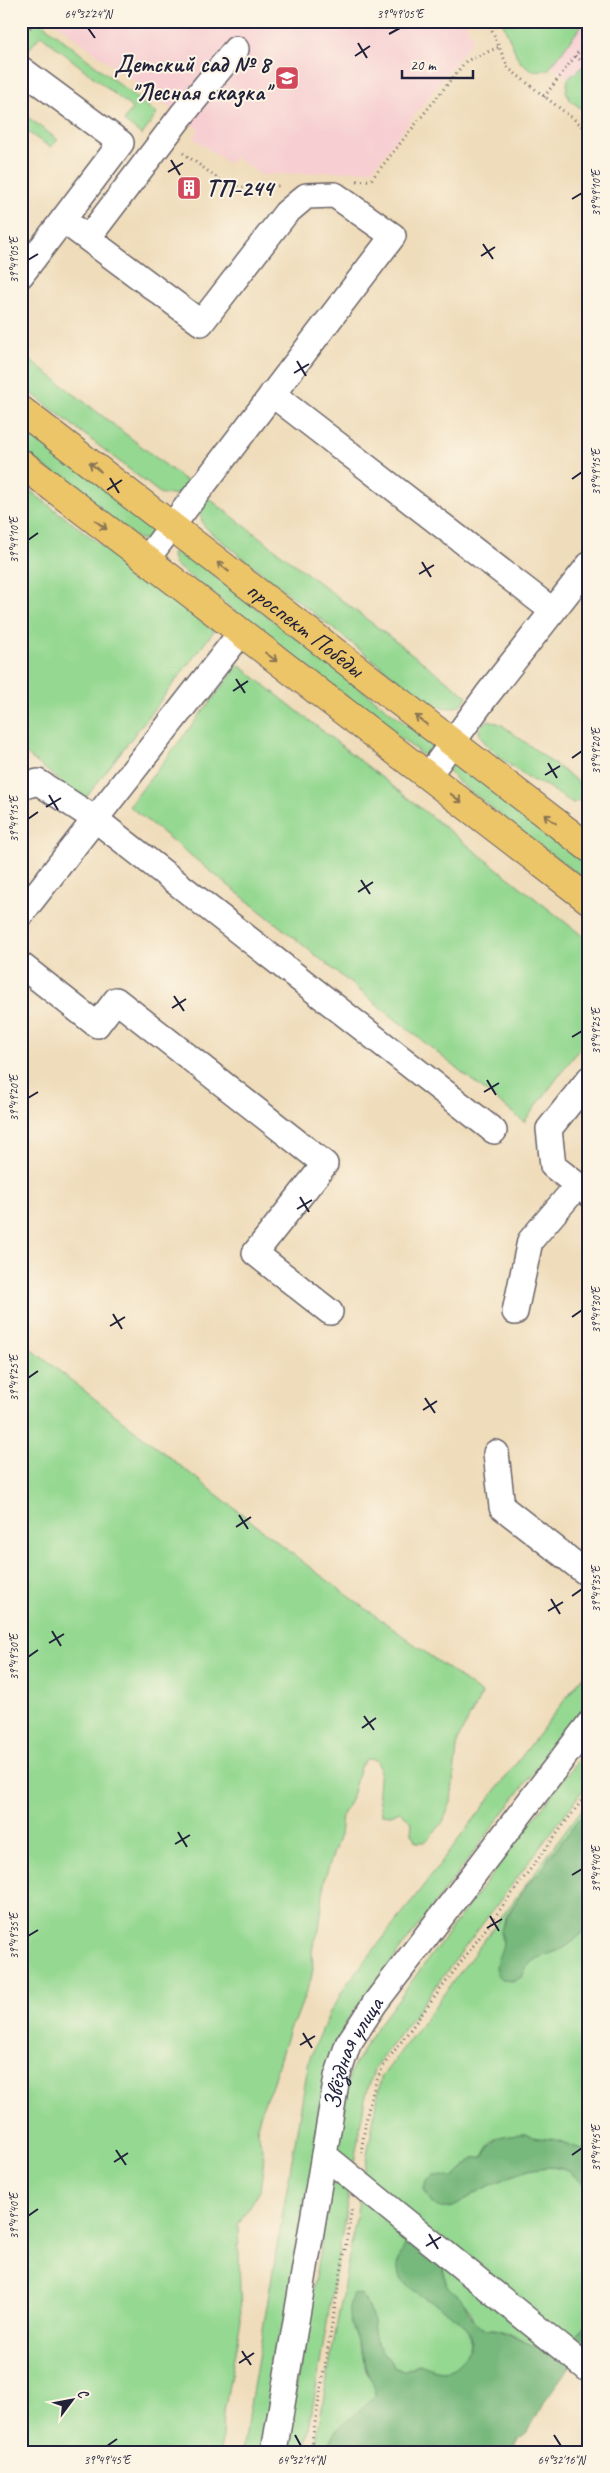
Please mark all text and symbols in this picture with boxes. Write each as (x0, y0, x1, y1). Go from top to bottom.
text: 64°32'24"N (64, 6, 113, 22)
text: 39°49'05"E (377, 6, 425, 22)
scale bar (402, 48, 474, 80)
place label: Детский сад № 8 "Лесная сказка" (114, 49, 275, 108)
text: 20 m (410, 56, 437, 75)
school or university icon: Детский сад № 8 "Лесная сказка" (274, 65, 300, 91)
text: 39°49'10"E (588, 168, 604, 216)
place label: ТП-244 (206, 173, 276, 203)
building icon: ТП-244 (176, 175, 202, 201)
text: 39°49'05"E (6, 235, 22, 283)
text: 39°49'15"E (588, 447, 604, 495)
one-way arrow (88, 462, 102, 472)
text: 39°49'10"E (6, 515, 22, 563)
one-way arrow (94, 520, 107, 531)
one-way arrow (217, 561, 230, 572)
street label: проспект Победы (241, 575, 372, 685)
one-way arrow (264, 652, 278, 662)
one-way arrow (414, 715, 428, 725)
text: 39°49'20"E (588, 726, 604, 774)
one-way arrow (449, 793, 463, 803)
text: 39°49'15"E (6, 794, 22, 842)
one-way arrow (544, 813, 557, 824)
text: 39°49'25"E (588, 1006, 604, 1054)
text: 39°49'20"E (6, 1073, 22, 1121)
text: 39°49'30"E (588, 1285, 604, 1333)
text: 39°49'25"E (6, 1353, 22, 1401)
text: 39°49'35"E (588, 1564, 604, 1612)
text: 39°49'30"E (6, 1632, 22, 1680)
text: 39°49'40"E (588, 1844, 604, 1892)
text: 39°49'35"E (6, 1911, 22, 1959)
street label: Звёздная улица (317, 1990, 391, 2112)
text: 39°49'45"E (588, 2123, 604, 2171)
text: 39°49'40"E (6, 2191, 22, 2239)
north arrow (48, 2376, 98, 2426)
text: С (74, 2386, 93, 2403)
text: 39°49'45"E (84, 2452, 132, 2468)
text: 64°32'14"N (277, 2452, 326, 2468)
text: 64°32'16"N (537, 2452, 586, 2468)

